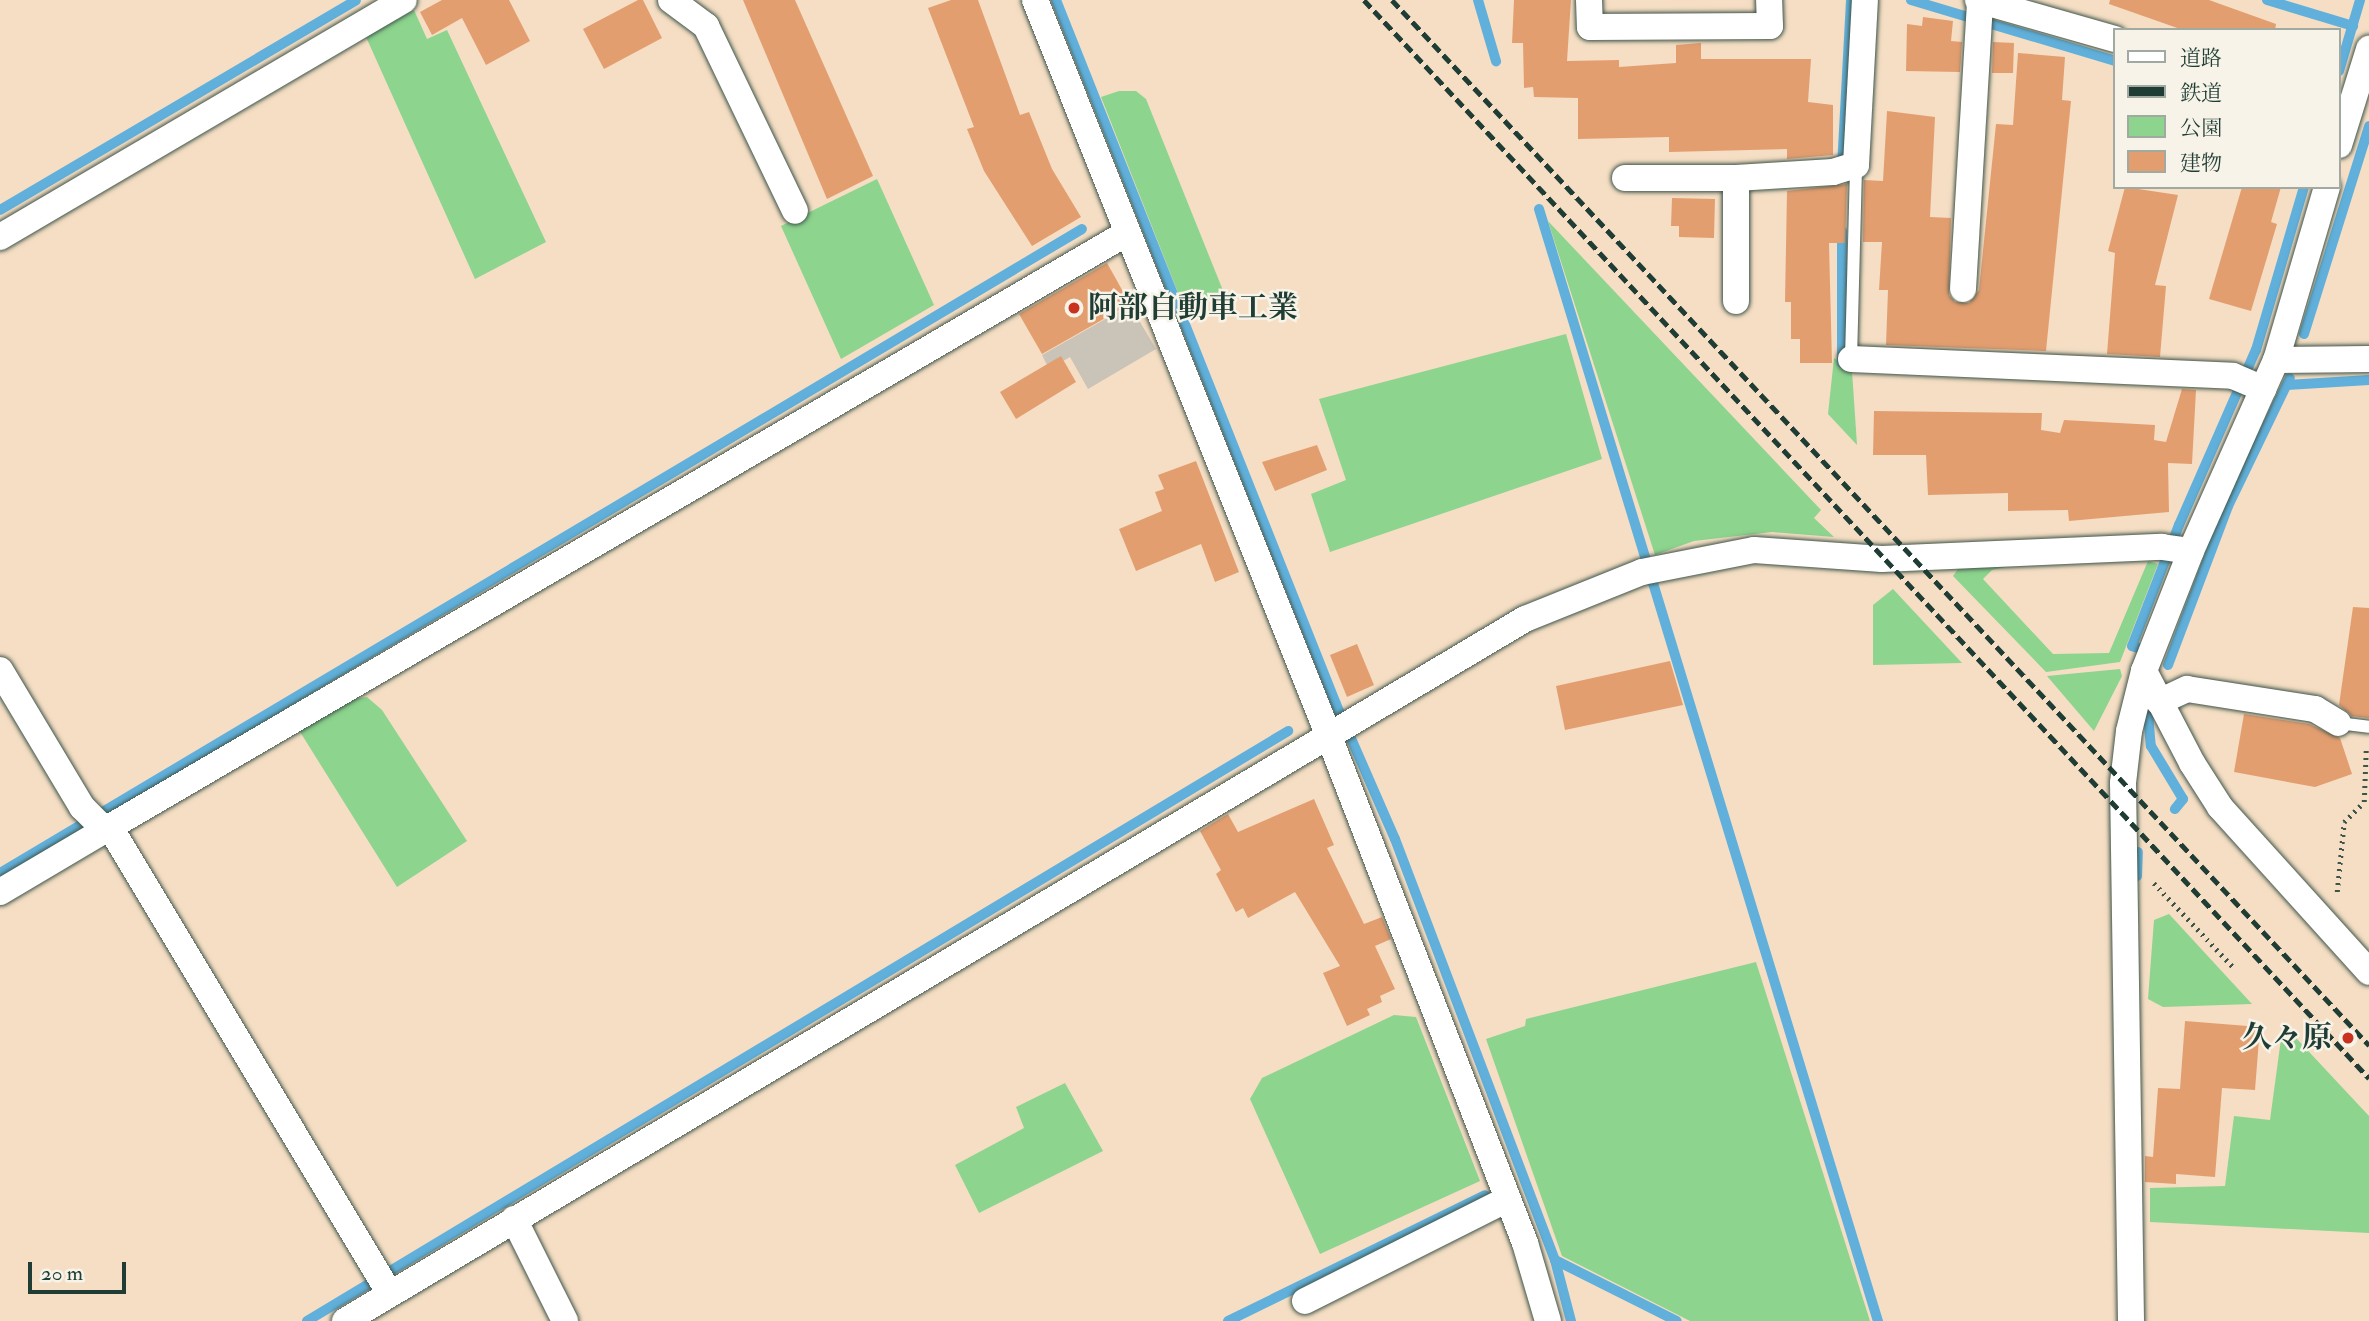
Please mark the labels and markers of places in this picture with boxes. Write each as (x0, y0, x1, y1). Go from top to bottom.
place label: 阿部自動車工業 (1088, 290, 1298, 326)
marker: 阿部自動車工業 (1066, 300, 1082, 316)
place label: 久々原 (2242, 1020, 2332, 1056)
marker: 久々原 (2338, 1028, 2358, 1048)

